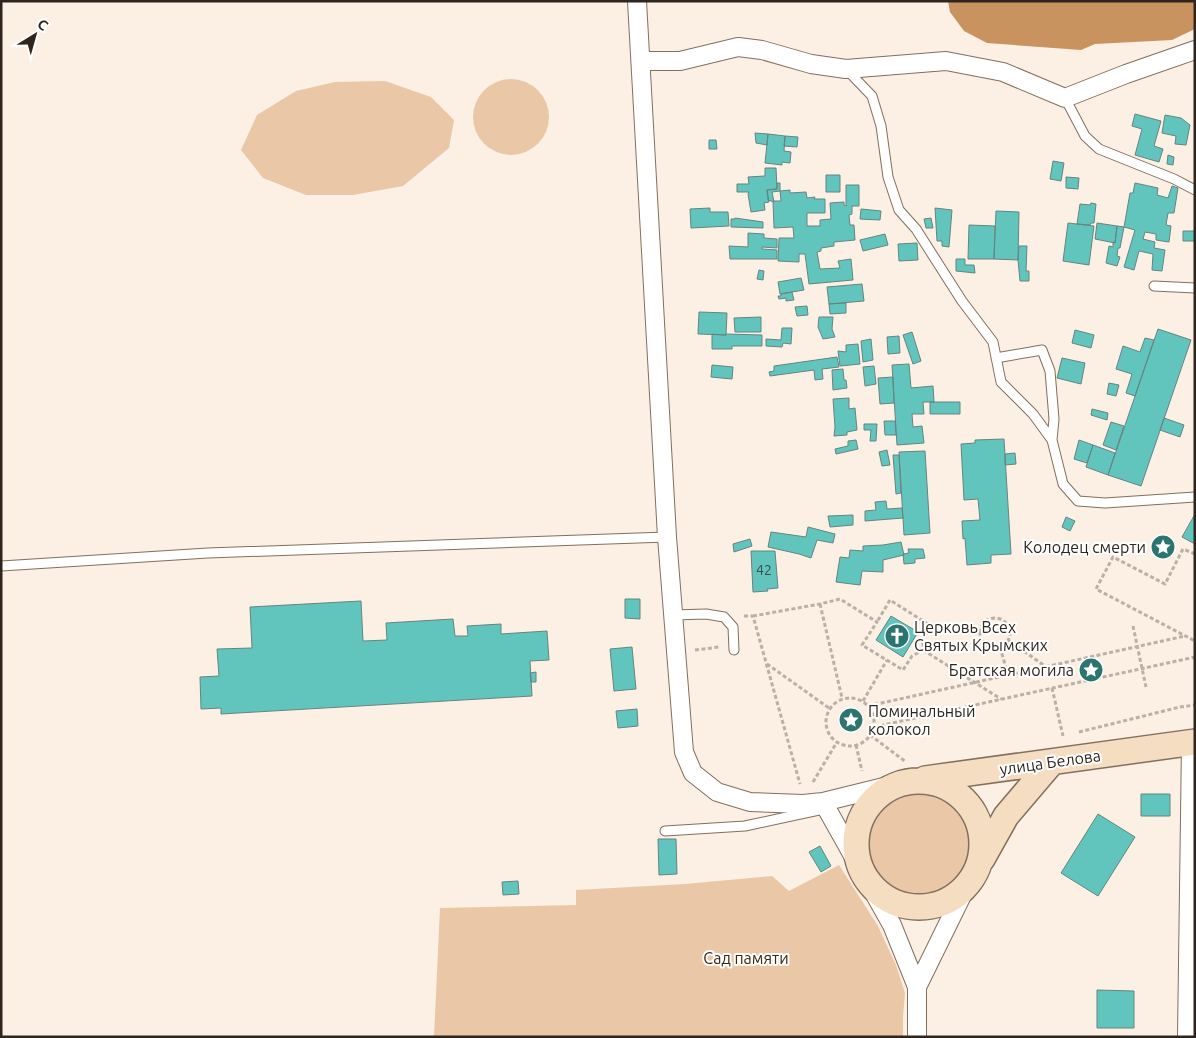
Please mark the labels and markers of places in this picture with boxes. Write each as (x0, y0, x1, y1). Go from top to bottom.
place icon: Колодец смерти (1150, 534, 1176, 560)
place label: Колодец смерти (1023, 538, 1146, 556)
place label: Церковь Всех Святых Крымских (914, 618, 1048, 654)
church icon: Церковь Всех Святых Крымских (884, 623, 910, 649)
place icon: Братская могила (1078, 657, 1104, 683)
place label: Братская могила (949, 661, 1074, 679)
place label: Поминальный колокол (868, 702, 975, 738)
place icon: Поминальный колокол (838, 707, 864, 733)

